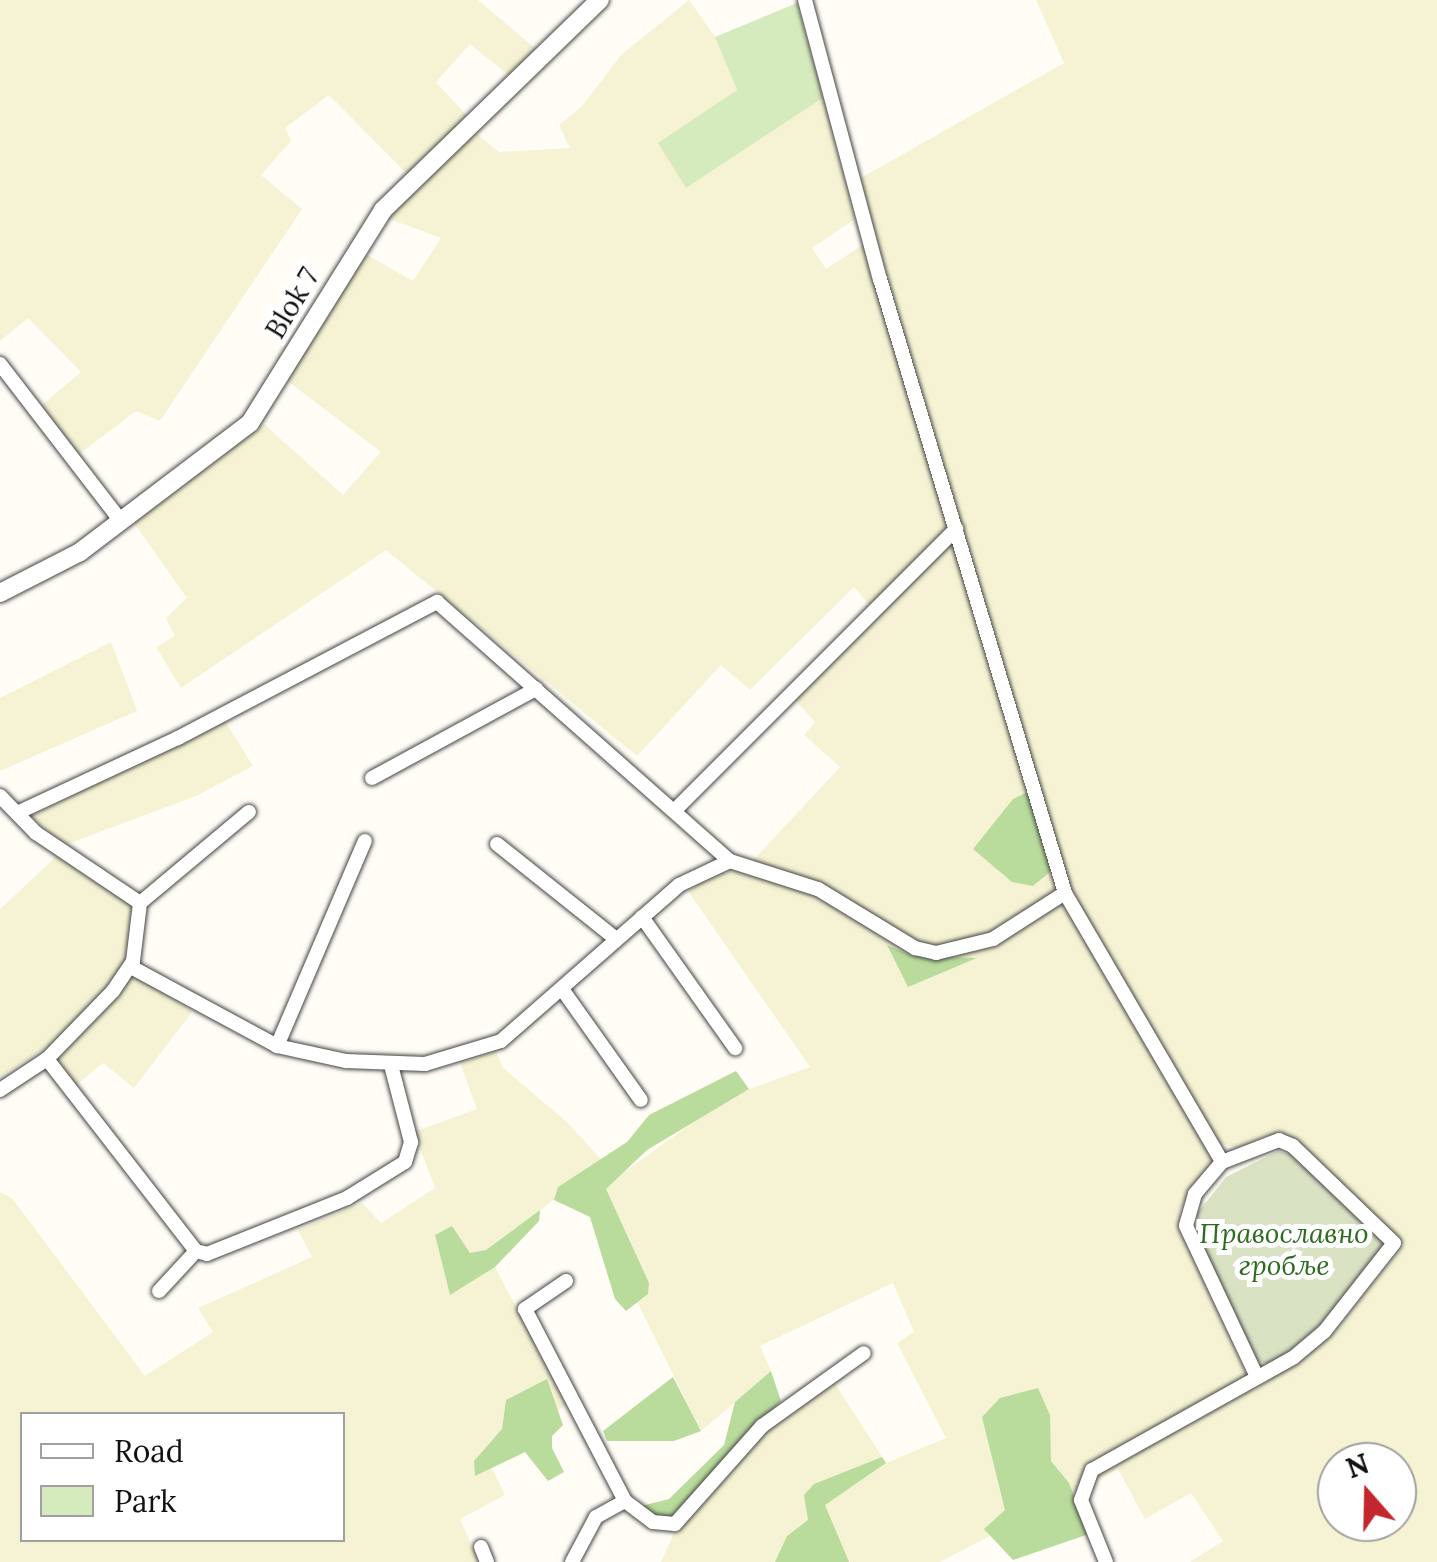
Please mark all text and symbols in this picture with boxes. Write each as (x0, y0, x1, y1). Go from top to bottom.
street label: Blok 7 (258, 262, 326, 344)
park label: Православно гробље (1199, 1216, 1369, 1282)
legend (20, 1412, 345, 1542)
text: Road (114, 1432, 184, 1470)
north arrow (1317, 1442, 1417, 1542)
text: N (1341, 1445, 1374, 1486)
text: Park (114, 1482, 176, 1520)

